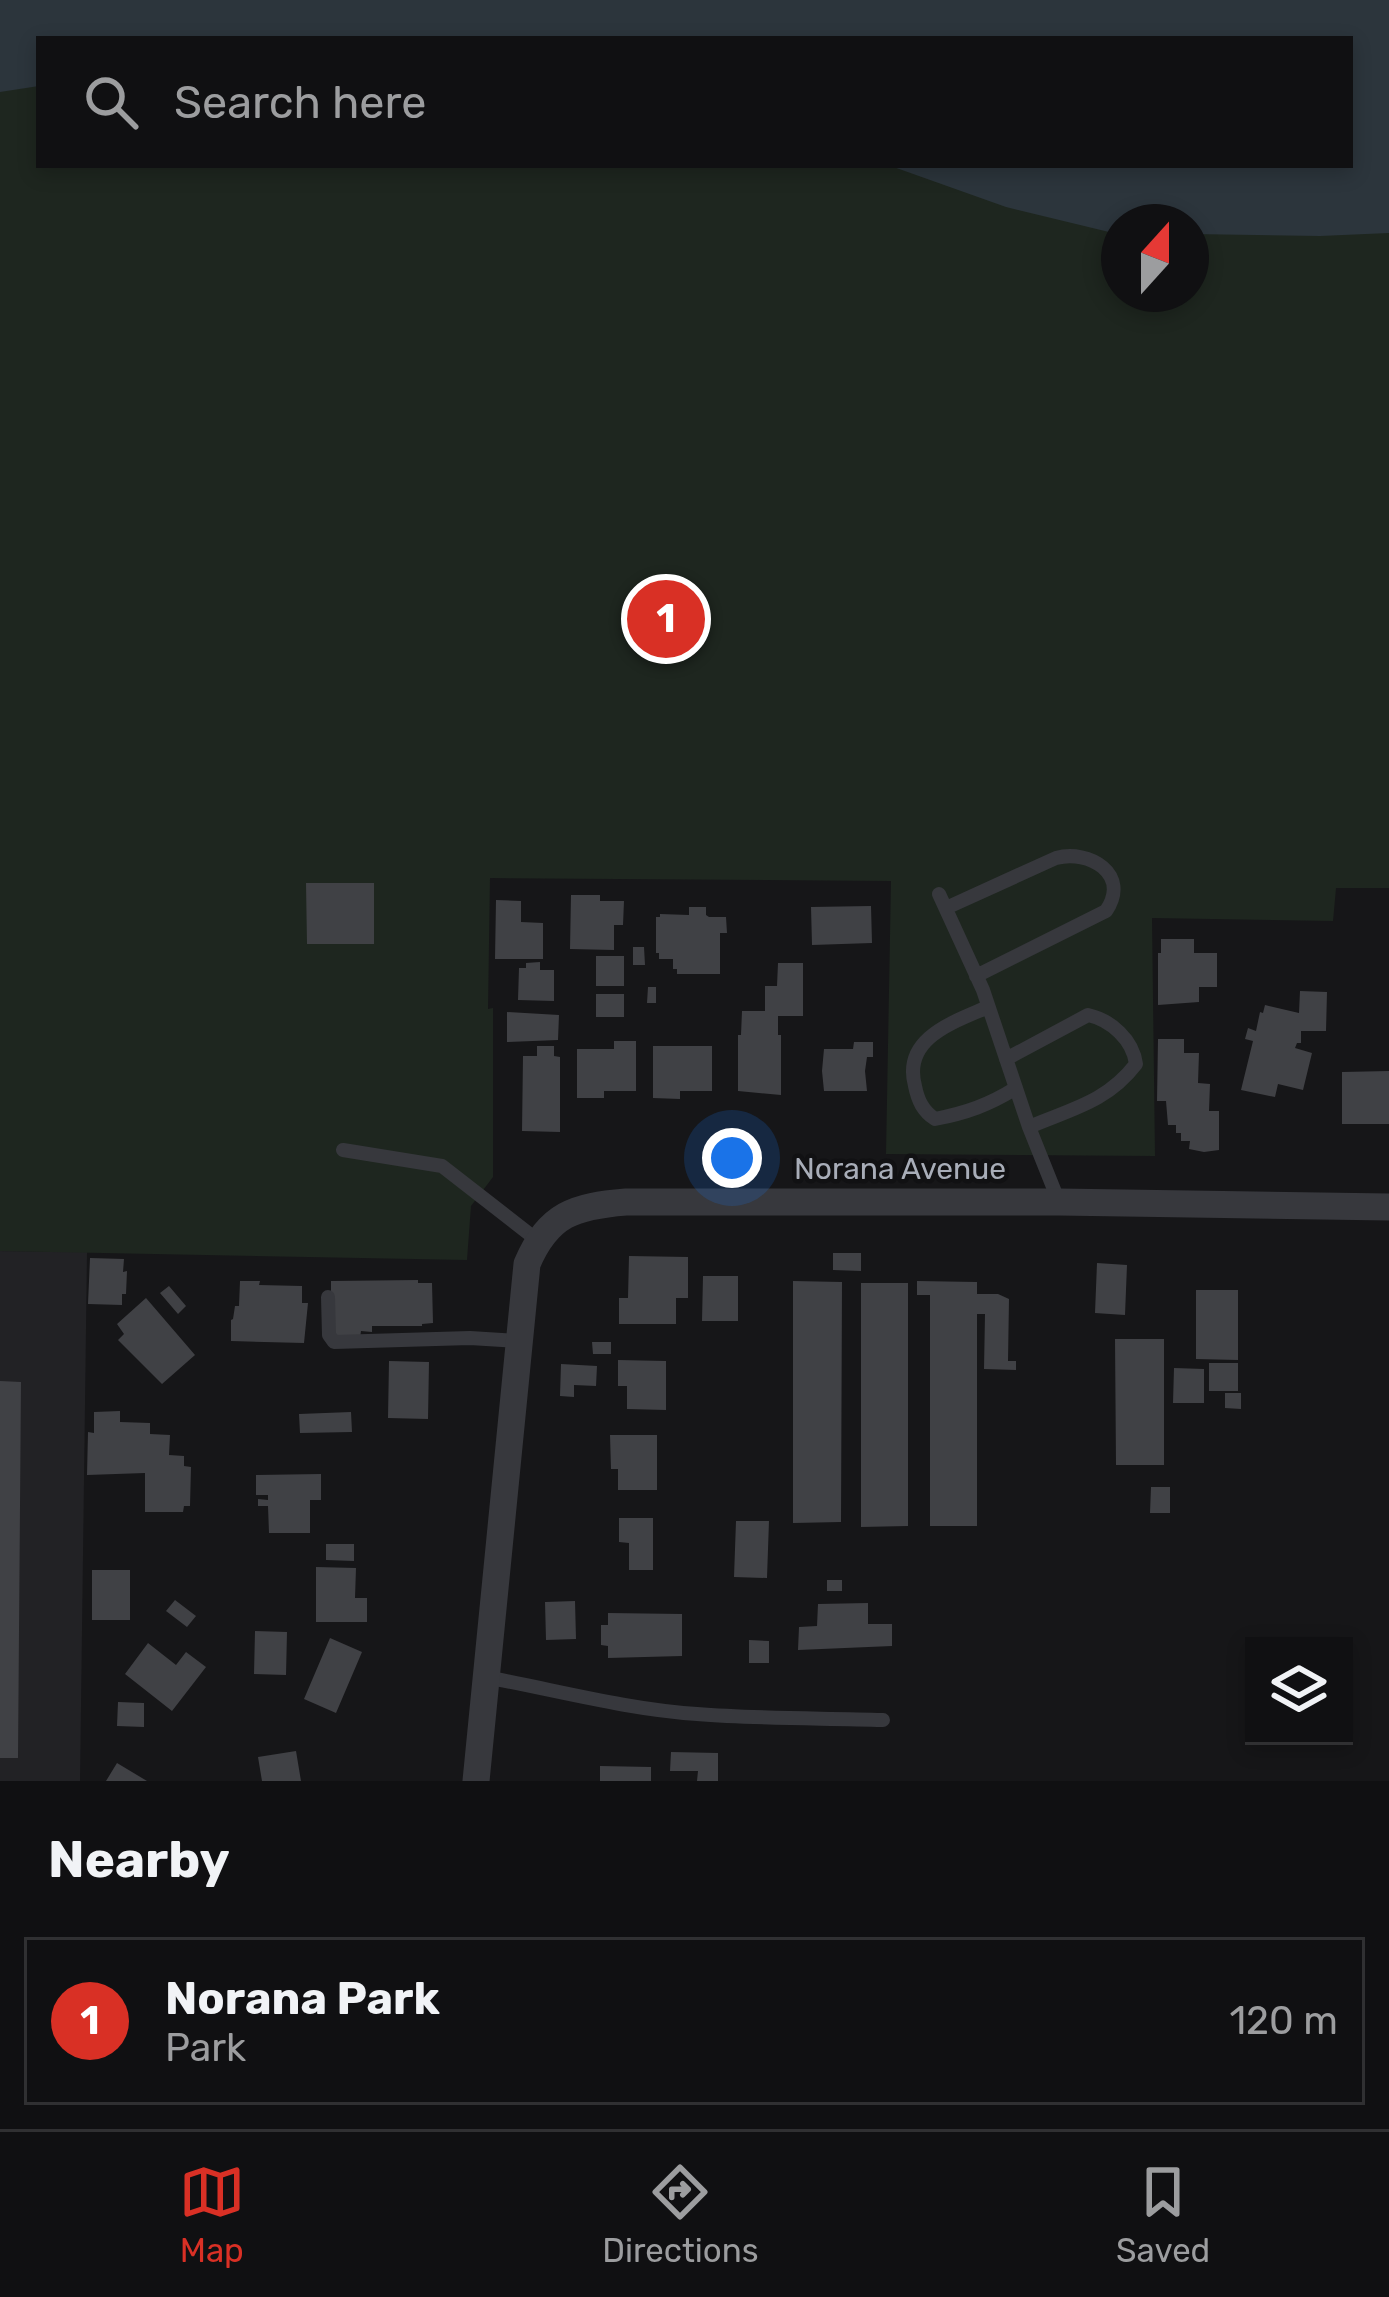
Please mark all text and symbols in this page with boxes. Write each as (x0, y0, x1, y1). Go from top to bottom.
search box (36, 36, 1353, 168)
icon: search (78, 69, 144, 135)
text: Search here (174, 76, 426, 129)
north arrow (1101, 204, 1209, 312)
pin: 1 (627, 574, 705, 664)
your location (702, 1128, 762, 1188)
street label: Norana Avenue (794, 1151, 1006, 1187)
map controls (1245, 1637, 1353, 1745)
button: layers (1245, 1637, 1353, 1745)
text: Nearby (48, 1829, 230, 1890)
text: Norana Park (165, 1972, 440, 2025)
text: 1 (80, 1998, 100, 2044)
text: 120 m (1229, 1998, 1338, 2044)
text: Park (165, 2025, 246, 2071)
tab: Map (179, 2159, 245, 2270)
tab: Directions (602, 2159, 759, 2270)
tab: Saved (1116, 2159, 1210, 2270)

